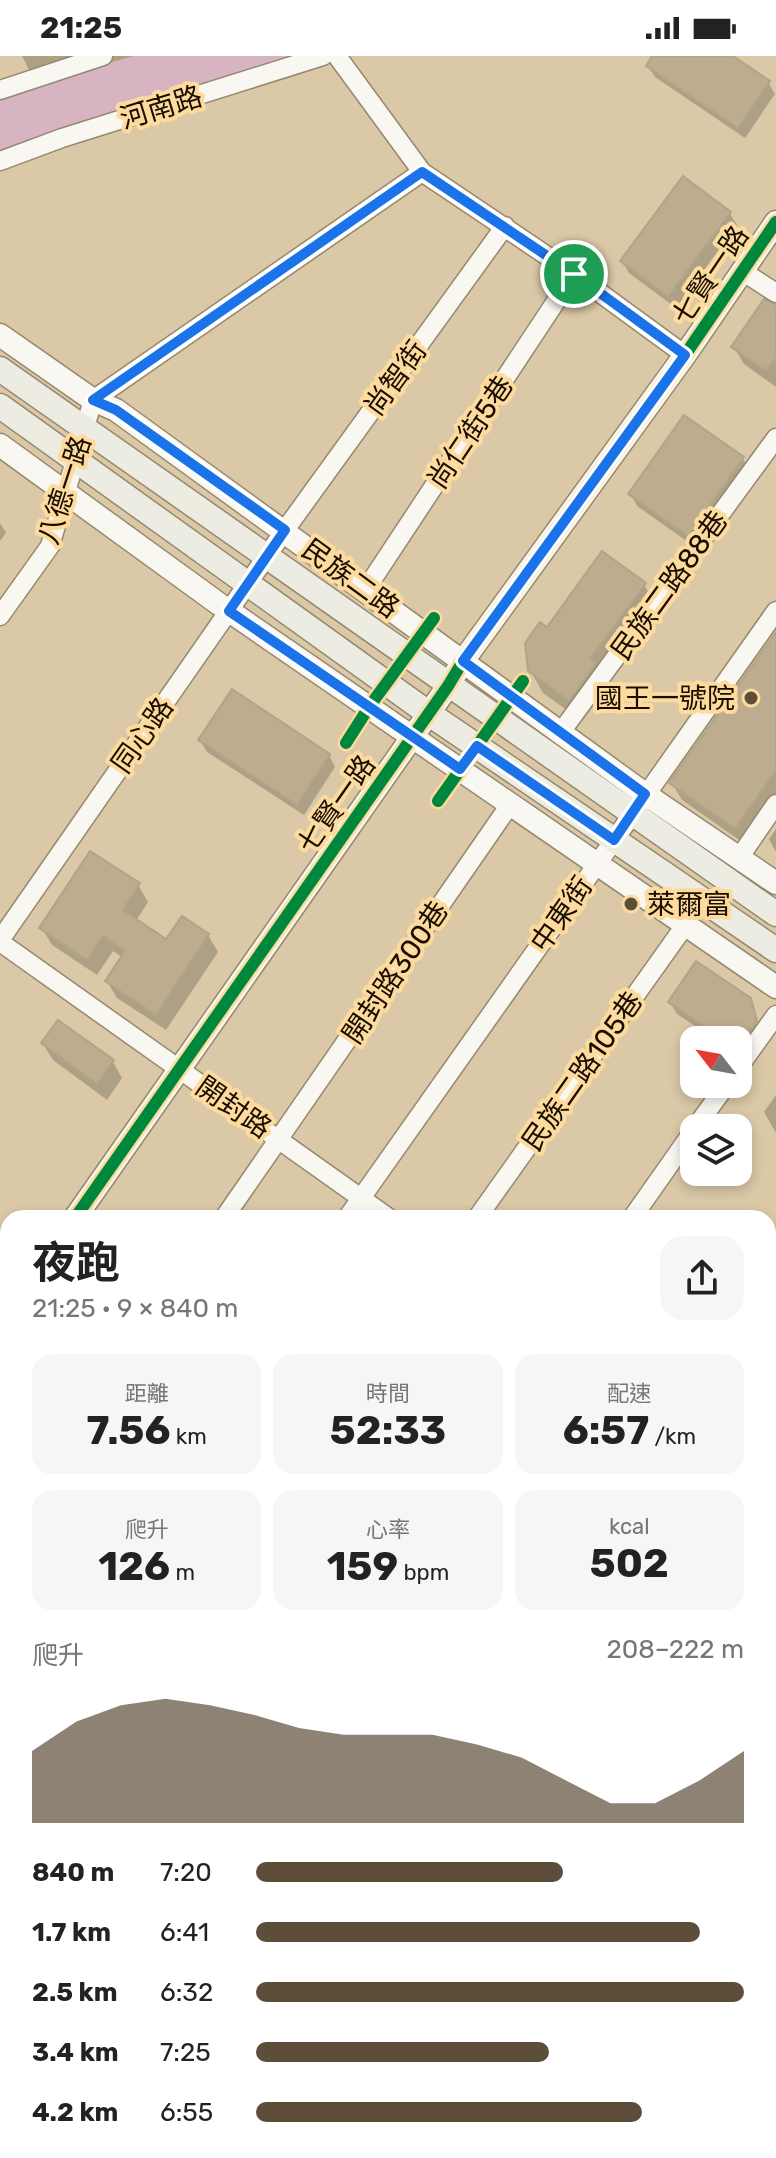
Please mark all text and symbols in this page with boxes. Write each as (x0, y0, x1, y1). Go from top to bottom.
text: 21:25 (40, 10, 122, 46)
street label: 河南路 (116, 79, 206, 136)
street label: 七賢一路 (665, 220, 755, 331)
pin (540, 240, 608, 308)
icon: arrive (552, 252, 596, 296)
street label: 尚智街 (357, 335, 433, 422)
street label: 尚仁街5巷 (421, 370, 520, 495)
street label: 八德一路 (31, 432, 97, 549)
street label: 民族二路88巷 (604, 505, 734, 666)
street label: 民族二路 (296, 532, 406, 625)
place label: 國王一號院 (595, 682, 735, 715)
marker: 國王一號院 (742, 689, 760, 707)
street label: 同心路 (105, 691, 180, 779)
street label: 七賢一路 (291, 749, 382, 860)
street label: 中東街 (524, 870, 599, 958)
place label: 萊爾富 (647, 888, 731, 921)
street label: 開封路300巷 (336, 895, 455, 1050)
marker: 萊爾富 (622, 895, 640, 913)
street label: 民族二路105巷 (515, 985, 649, 1157)
north arrow (680, 1026, 752, 1098)
map controls (680, 1026, 752, 1186)
street label: 開封路 (190, 1070, 278, 1145)
button: layers (680, 1114, 752, 1186)
button: share (660, 1236, 744, 1320)
text: 夜跑 (32, 1237, 120, 1289)
text: 21:25 · 9 × 840 m (32, 1293, 238, 1324)
text: 距離 (125, 1380, 169, 1407)
text: 時間 (366, 1380, 410, 1407)
text: 配速 (607, 1380, 651, 1407)
text: 7.56 (87, 1407, 170, 1454)
text: 52:33 (330, 1407, 446, 1454)
text: 6:57 (563, 1407, 649, 1454)
text: km (170, 1423, 207, 1450)
text: /km (649, 1423, 696, 1450)
text: kcal (609, 1513, 650, 1540)
text: 爬升 (125, 1516, 169, 1543)
text: 心率 (366, 1516, 410, 1543)
text: 502 (590, 1540, 669, 1587)
text: 126 (98, 1543, 170, 1590)
text: 159 (327, 1543, 398, 1590)
text: m (170, 1559, 195, 1586)
text: bpm (398, 1559, 449, 1586)
text: 208–222 m (607, 1634, 744, 1665)
text: 爬升 (32, 1640, 84, 1671)
text: 840 m (32, 1857, 114, 1888)
text: 7:20 (160, 1857, 212, 1888)
text: 1.7 km (32, 1917, 111, 1948)
text: 6:41 (160, 1917, 209, 1948)
text: 2.5 km (32, 1977, 118, 2008)
text: 6:32 (160, 1977, 213, 2008)
text: 3.4 km (32, 2037, 119, 2068)
text: 7:25 (160, 2037, 211, 2068)
text: 4.2 km (32, 2097, 118, 2128)
text: 6:55 (160, 2097, 213, 2128)

